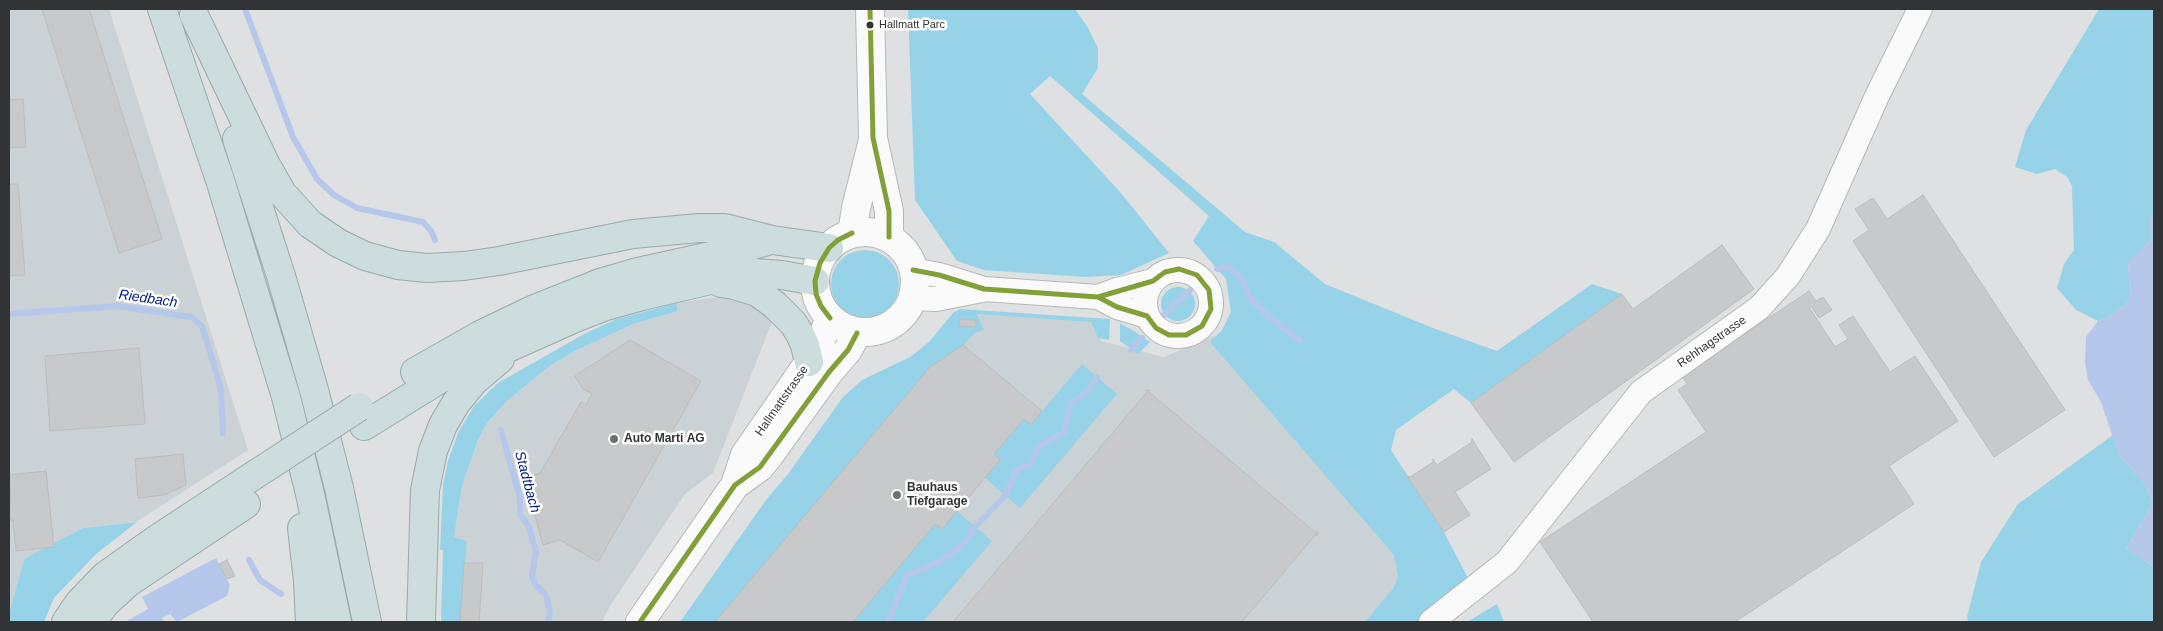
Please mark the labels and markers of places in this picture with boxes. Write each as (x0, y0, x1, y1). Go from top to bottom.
place label: Hallmatt Parc (879, 18, 945, 32)
marker: Hallmatt Parc (865, 20, 875, 30)
place label: Auto Marti AG (624, 432, 705, 446)
marker: Auto Marti AG (608, 433, 620, 445)
place label: Bauhaus Tiefgarage (907, 481, 967, 509)
marker: Bauhaus Tiefgarage (891, 489, 903, 501)

